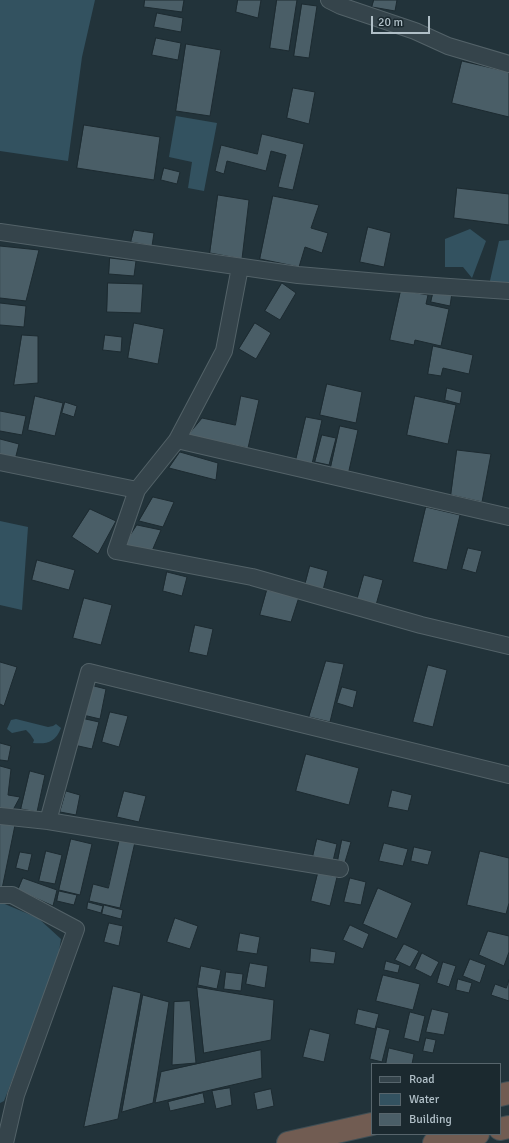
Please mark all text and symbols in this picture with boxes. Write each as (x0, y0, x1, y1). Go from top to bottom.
scale bar (373, 8, 432, 34)
text: 20 m (378, 15, 403, 30)
legend (371, 1063, 501, 1135)
text: Road (409, 1072, 435, 1087)
text: Water (409, 1092, 439, 1107)
text: Building (409, 1112, 452, 1127)

